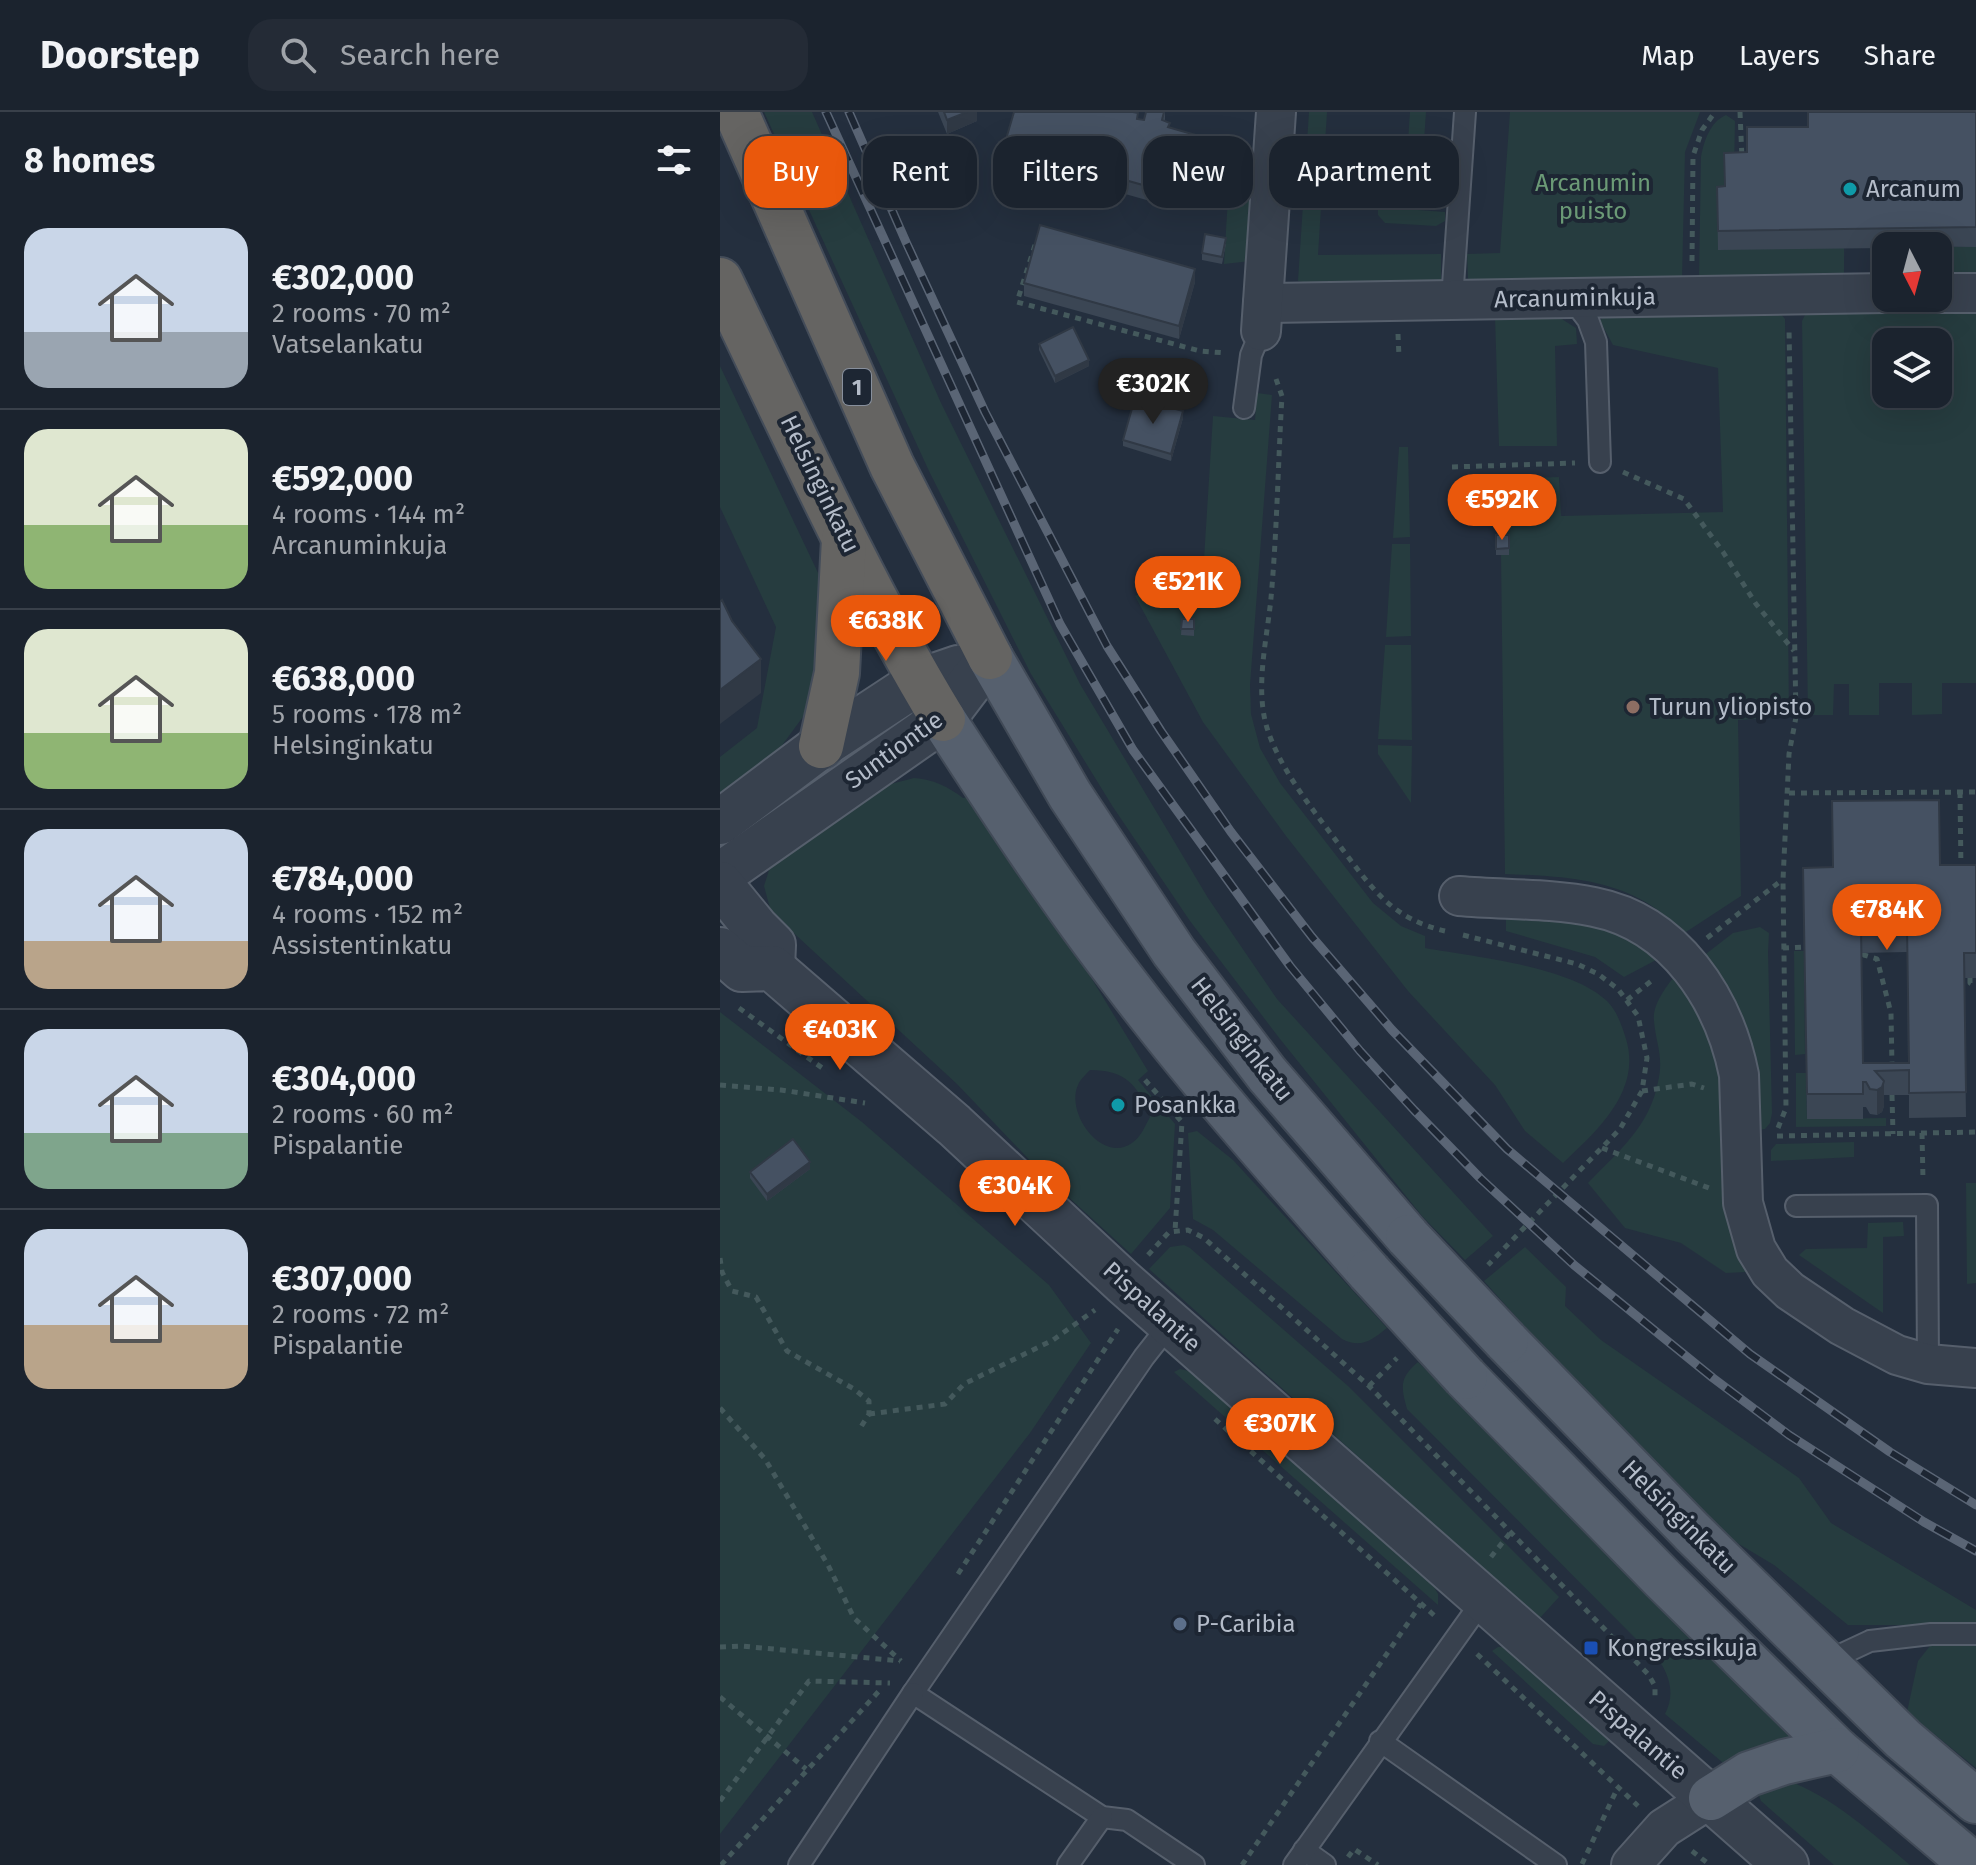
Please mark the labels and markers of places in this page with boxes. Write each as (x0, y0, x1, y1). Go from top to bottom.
place label: Arcanum (1866, 175, 1961, 203)
marker: Arcanum (1841, 180, 1859, 198)
pin: €302K (1097, 358, 1209, 426)
pin: €592K (1446, 474, 1558, 542)
pin: €521K (1132, 556, 1244, 624)
pin: €638K (830, 595, 942, 663)
place label: Turun yliopisto (1649, 693, 1812, 721)
marker: Turun yliopisto (1624, 698, 1642, 716)
pin: €784K (1831, 884, 1943, 952)
pin: €403K (784, 1004, 896, 1072)
place label: Posankka (1134, 1091, 1237, 1119)
marker: Posankka (1109, 1096, 1127, 1114)
pin: €304K (959, 1160, 1071, 1228)
pin: €307K (1224, 1398, 1336, 1466)
place label: P-Caribia (1196, 1610, 1296, 1638)
marker: P-Caribia (1171, 1615, 1189, 1633)
place label: Kongressikuja (1607, 1634, 1758, 1662)
marker: Kongressikuja (1582, 1639, 1600, 1657)

